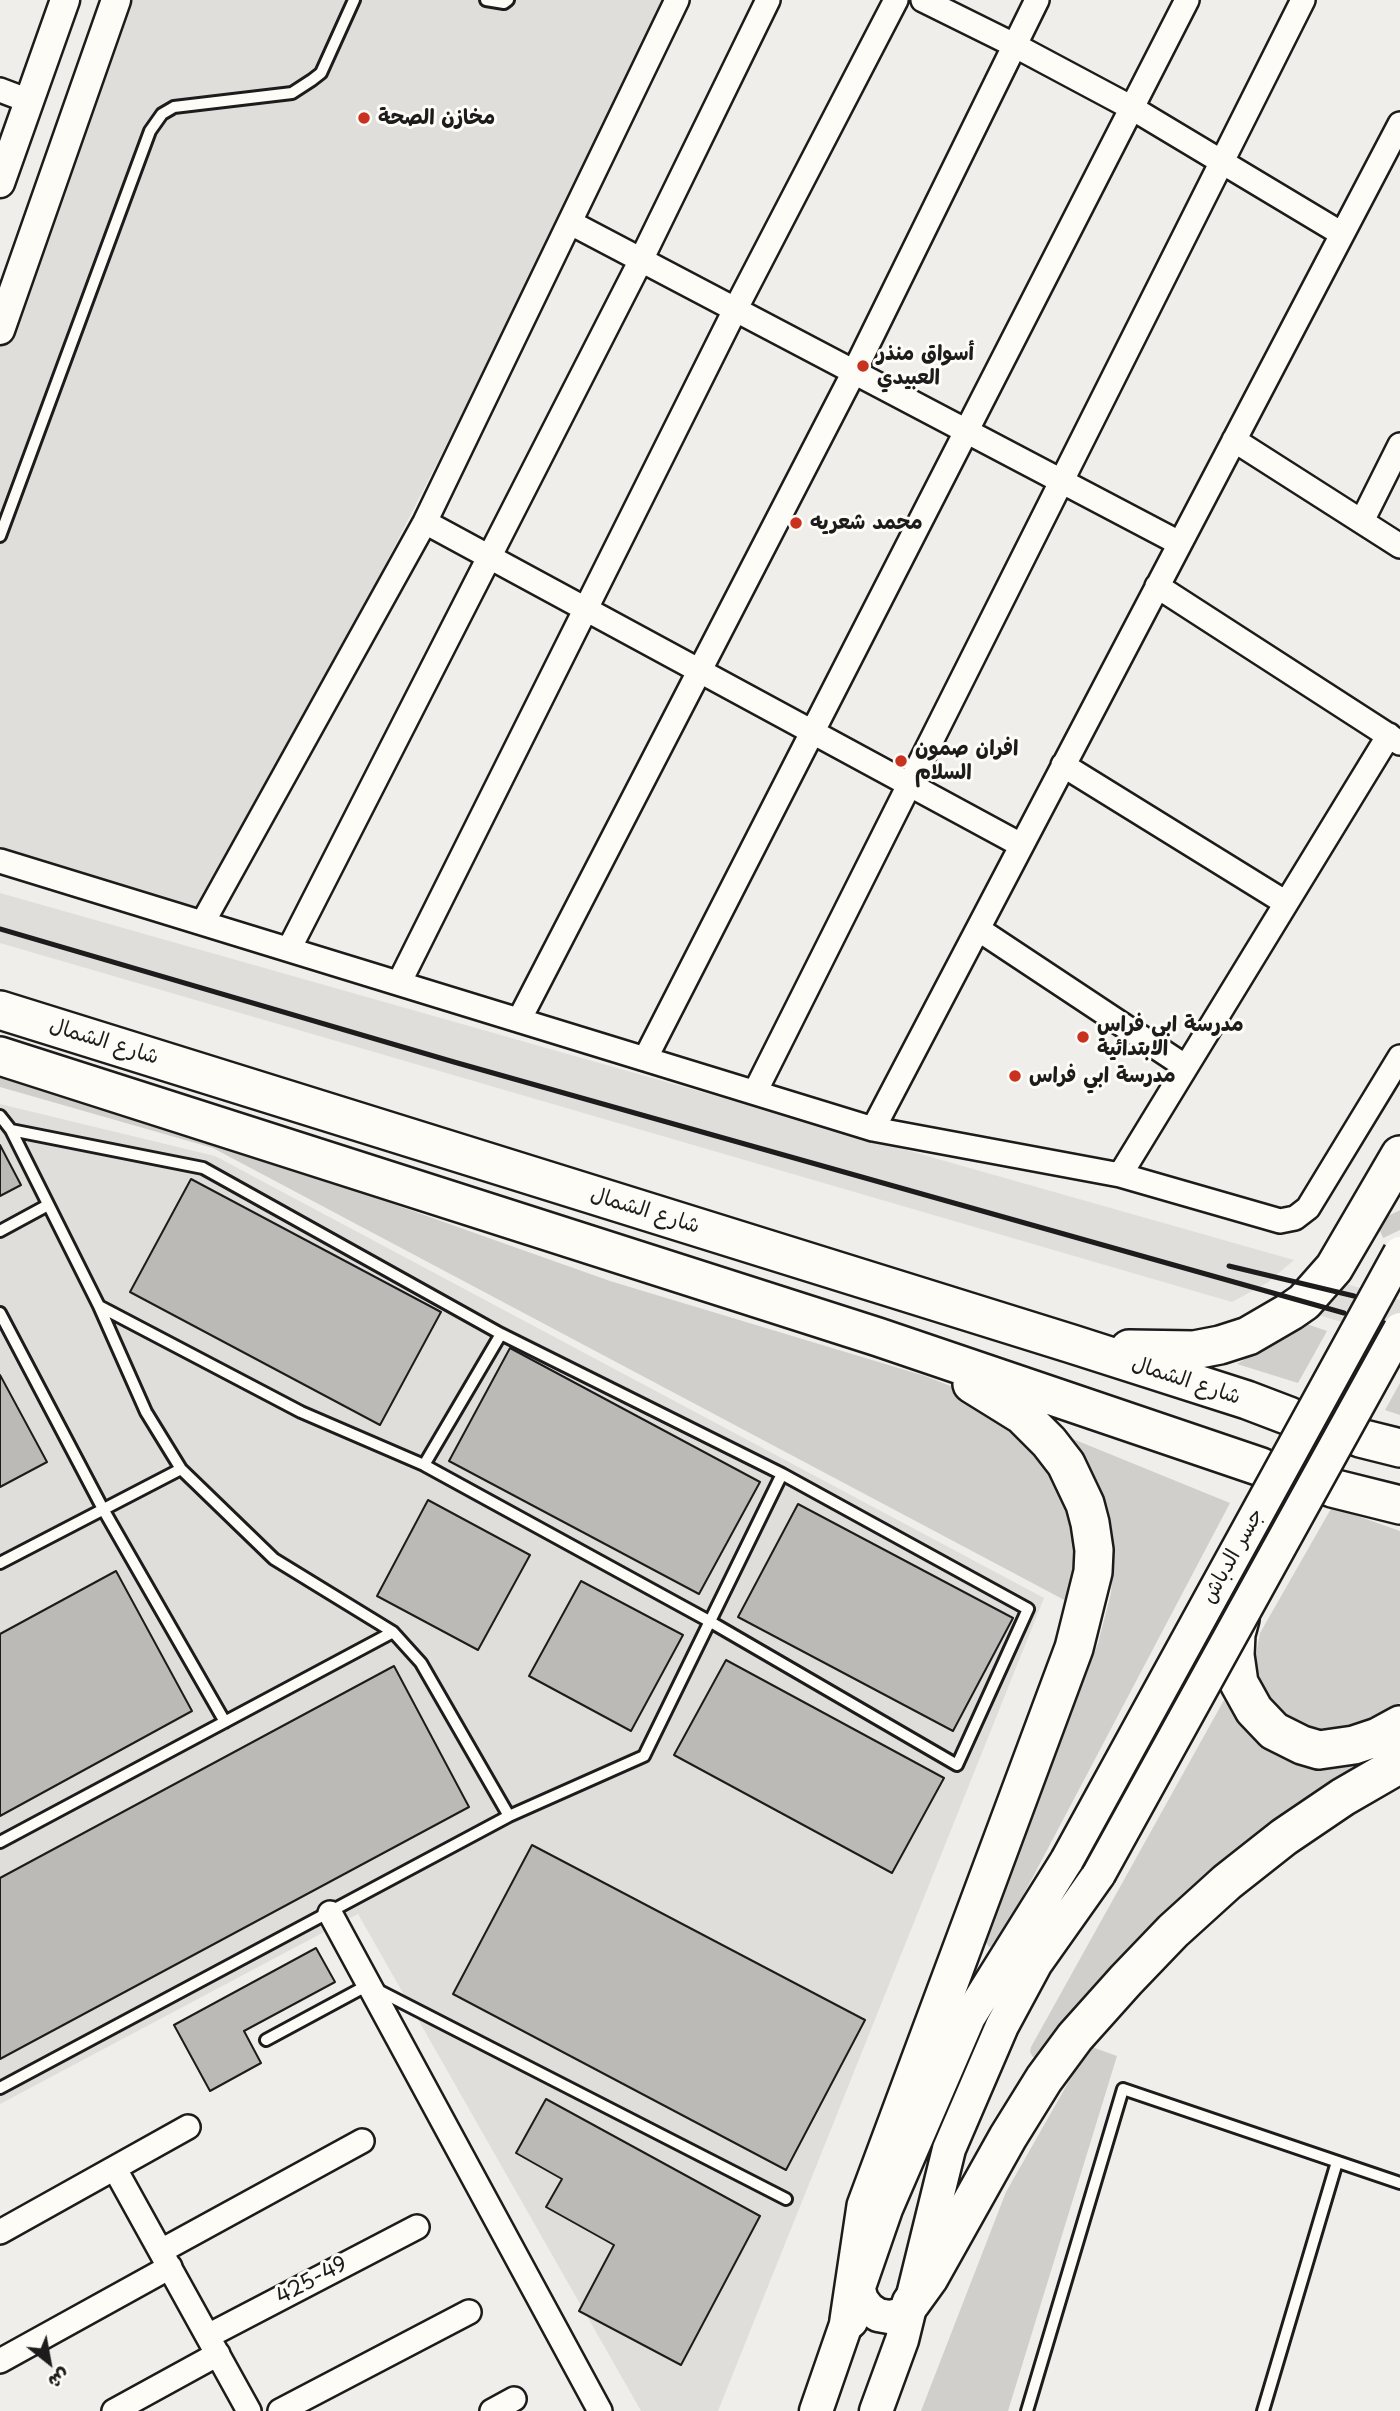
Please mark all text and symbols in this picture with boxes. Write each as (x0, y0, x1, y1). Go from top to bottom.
place label: مخازن الصحة (378, 105, 495, 131)
marker: مخازن الصحة (356, 110, 372, 126)
place label: أسواق منذر العبيدي (877, 341, 974, 391)
marker: أسواق منذر العبيدي (855, 358, 871, 374)
place label: محمد شعريه (810, 510, 923, 536)
marker: محمد شعريه (788, 515, 804, 531)
place label: افران صمون السلام (915, 736, 1018, 786)
marker: افران صمون السلام (893, 753, 909, 769)
place label: مدرسة ابي فراس الابتدائية (1097, 1012, 1244, 1062)
street label: شارع الشمال (46, 1013, 162, 1071)
marker: مدرسة ابي فراس الابتدائية (1075, 1029, 1091, 1045)
place label: مدرسة ابي فراس (1029, 1063, 1176, 1089)
marker: مدرسة ابي فراس (1007, 1068, 1023, 1084)
street label: شارع الشمال (587, 1182, 703, 1240)
street label: شارع الشمال (1128, 1352, 1244, 1410)
street label: جسر الدباش (1196, 1504, 1270, 1608)
street label: 425-49 (272, 2252, 352, 2310)
north arrow (14, 2327, 84, 2397)
text: ش (44, 2363, 76, 2397)

